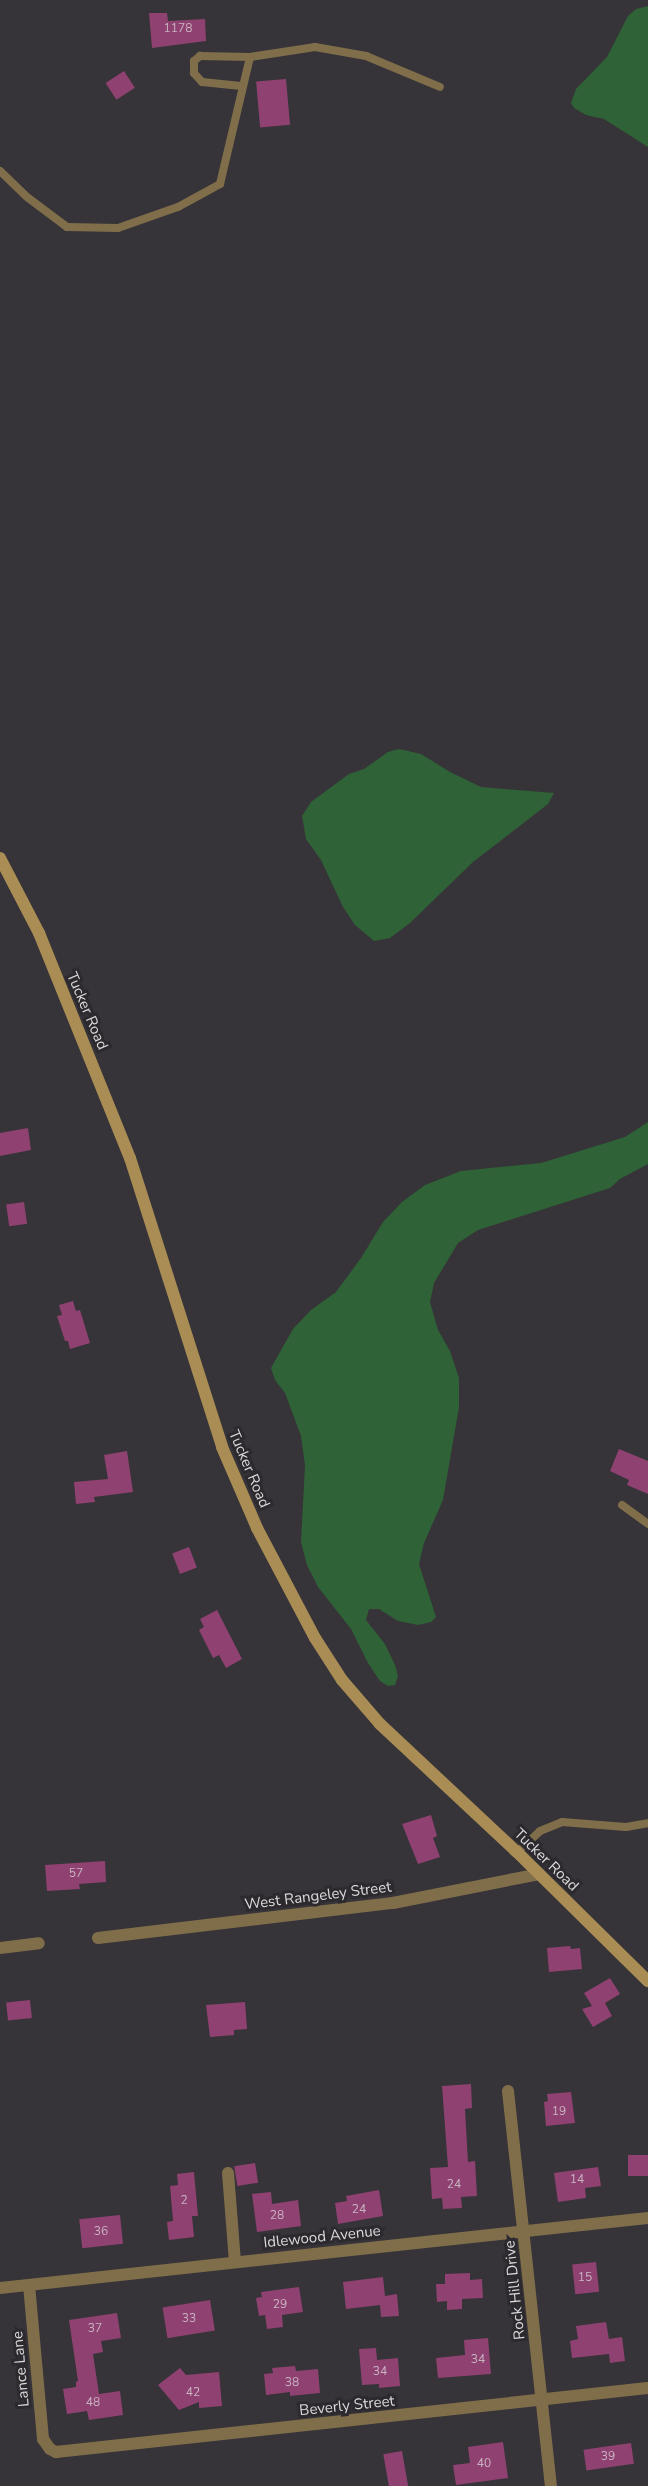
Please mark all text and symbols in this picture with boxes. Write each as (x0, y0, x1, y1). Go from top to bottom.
house number: 1178 (164, 22, 192, 36)
street label: Tucker Road (63, 969, 111, 1053)
street label: Tucker Road (225, 1427, 273, 1511)
street label: Tucker Road (510, 1825, 582, 1895)
house number: 57 (69, 1867, 83, 1881)
street label: West Rangeley Street (244, 1878, 392, 1914)
house number: 19 (552, 2105, 566, 2119)
house number: 14 (570, 2173, 584, 2187)
house number: 24 (447, 2178, 461, 2192)
house number: 2 (180, 2194, 188, 2208)
house number: 24 (352, 2203, 366, 2217)
house number: 28 (270, 2209, 284, 2223)
street label: Idlewood Avenue (263, 2222, 381, 2252)
house number: 36 (94, 2225, 108, 2239)
street label: Rock Hill Drive (501, 2239, 529, 2341)
house number: 15 (578, 2271, 592, 2285)
house number: 29 (273, 2298, 287, 2312)
house number: 33 (182, 2312, 196, 2326)
house number: 37 (88, 2322, 102, 2336)
street label: Lance Lane (9, 2330, 33, 2408)
house number: 34 (471, 2353, 485, 2367)
house number: 34 (373, 2365, 387, 2379)
house number: 38 (285, 2376, 299, 2390)
house number: 42 (186, 2386, 200, 2400)
street label: Beverly Street (298, 2392, 396, 2420)
house number: 48 (86, 2396, 100, 2410)
house number: 39 (601, 2450, 615, 2464)
house number: 40 (477, 2457, 491, 2471)

